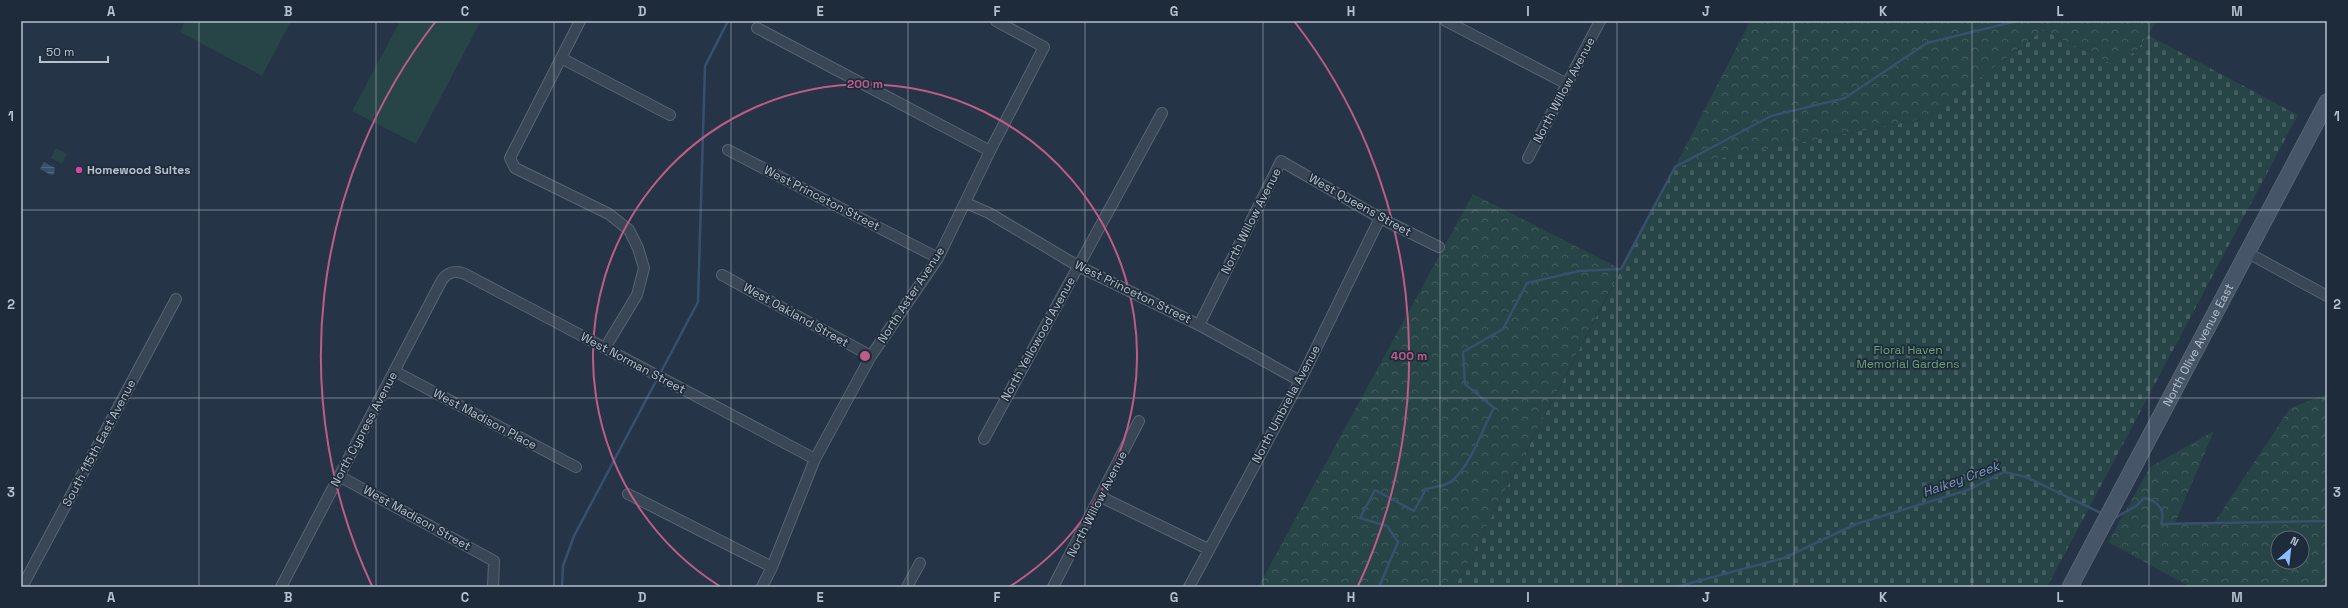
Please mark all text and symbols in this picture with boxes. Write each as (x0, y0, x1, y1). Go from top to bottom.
text: A (107, 3, 116, 20)
text: B (284, 3, 293, 20)
text: C (461, 3, 469, 20)
text: D (638, 3, 647, 20)
text: E (816, 3, 824, 20)
text: F (994, 3, 1001, 20)
text: G (1170, 3, 1178, 20)
text: H (1347, 3, 1355, 20)
text: I (1526, 3, 1530, 20)
text: J (1702, 3, 1710, 20)
text: K (1879, 3, 1888, 20)
text: L (2056, 3, 2064, 20)
text: M (2231, 3, 2243, 20)
street label: North Willow Avenue (1529, 34, 1599, 146)
scale bar (40, 38, 108, 64)
text: 50 m (46, 44, 74, 60)
text: 200 m (847, 76, 883, 92)
text: 1 (8, 108, 14, 125)
text: 1 (2334, 108, 2340, 125)
place label: Homewood Suites (87, 162, 190, 178)
street label: West Princeton Street (761, 162, 883, 234)
marker: Homewood Suites (74, 165, 84, 175)
street label: North Willow Avenue (1217, 165, 1285, 277)
street label: West Queens Street (1306, 170, 1414, 240)
street label: North Aster Avenue (874, 244, 948, 346)
street label: West Princeton Street (1072, 257, 1194, 327)
street label: North Yellowood Avenue (997, 274, 1079, 404)
street label: West Oakland Street (740, 279, 852, 351)
street label: North Olive Avenue East (2159, 281, 2237, 409)
text: 2 (7, 296, 15, 313)
text: 2 (2333, 296, 2341, 313)
street label: West Norman Street (578, 329, 688, 397)
street label: North Umbrella Avenue (1248, 342, 1324, 466)
park label: Floral Haven Memorial Gardens (1856, 342, 1960, 372)
text: 400 m (1391, 348, 1427, 364)
centre of rings (858, 349, 872, 363)
street label: North Cypress Avenue (327, 369, 401, 489)
street label: South 115th East Avenue (59, 377, 139, 509)
street label: West Madison Place (430, 385, 540, 453)
street label: North Willow Avenue (1063, 448, 1131, 560)
water label: Haikey Creek (1920, 457, 2003, 501)
street label: West Madison Street (360, 482, 474, 554)
text: 3 (7, 484, 15, 501)
text: 3 (2333, 484, 2341, 501)
north arrow (2270, 530, 2310, 570)
text: N (2288, 533, 2301, 549)
text: A (107, 589, 116, 606)
text: B (284, 589, 293, 606)
text: C (461, 589, 469, 606)
text: D (638, 589, 647, 606)
text: E (816, 589, 824, 606)
text: F (994, 589, 1001, 606)
text: G (1170, 589, 1178, 606)
text: H (1347, 589, 1355, 606)
text: I (1526, 589, 1530, 606)
text: J (1702, 589, 1710, 606)
text: K (1879, 589, 1888, 606)
text: L (2056, 589, 2064, 606)
text: M (2231, 589, 2243, 606)

